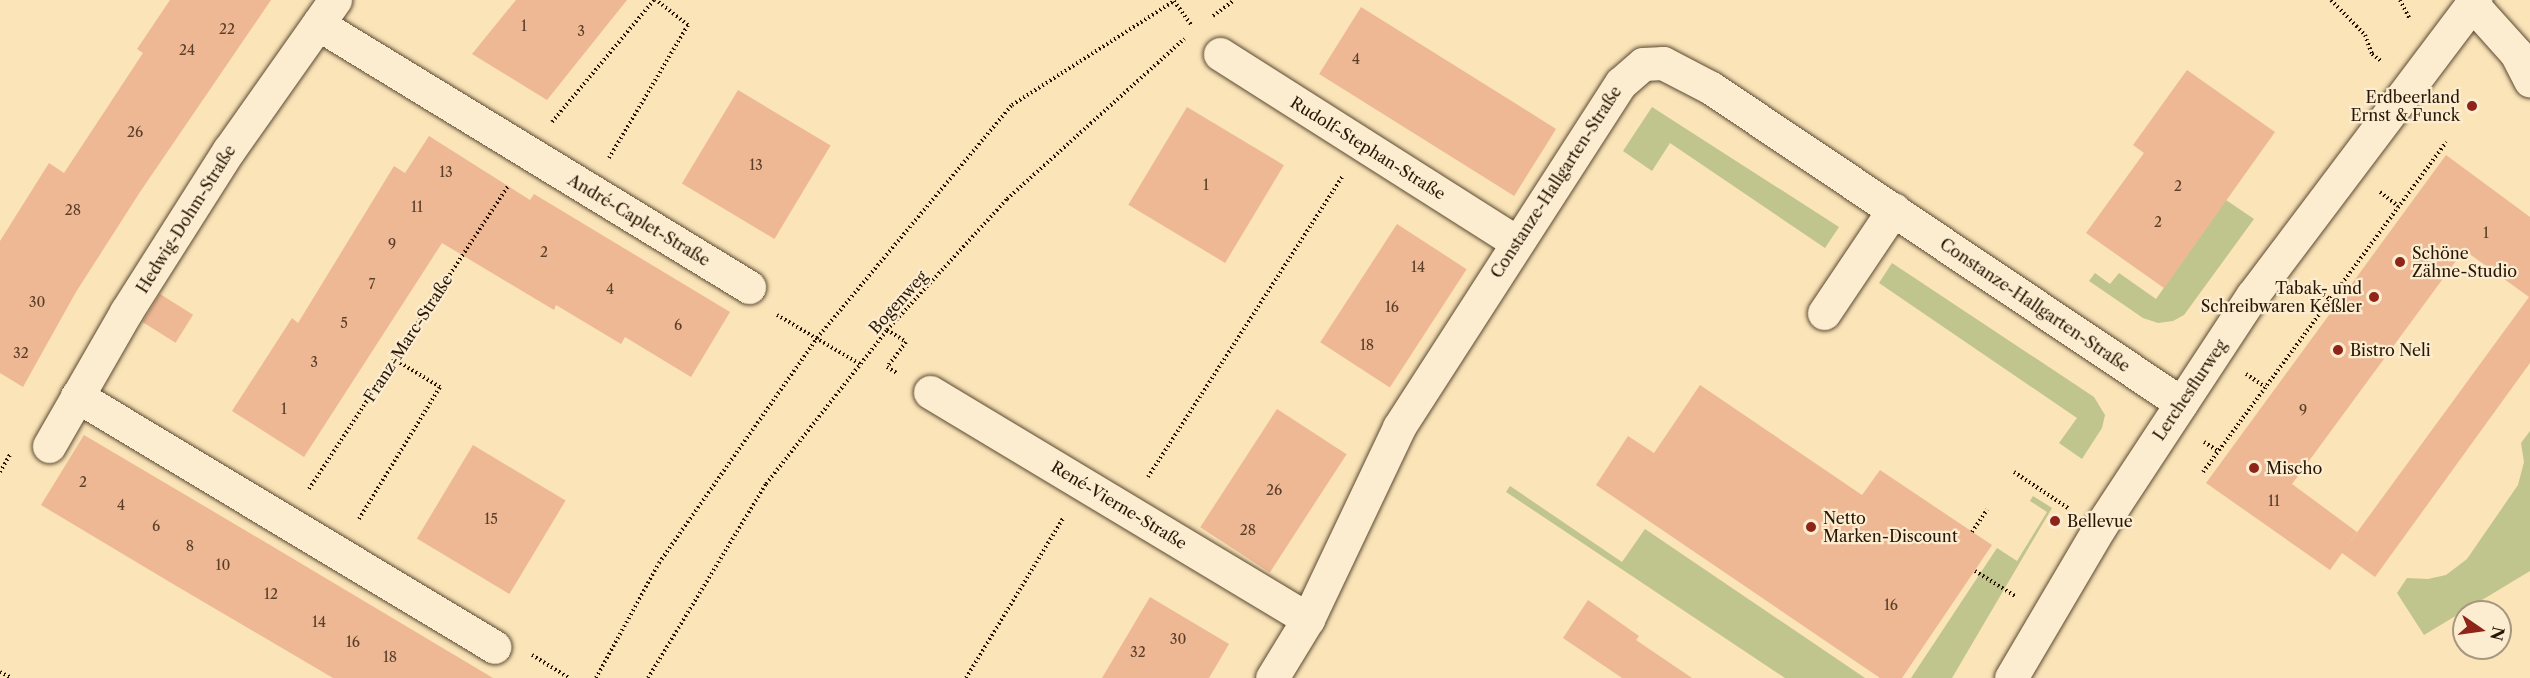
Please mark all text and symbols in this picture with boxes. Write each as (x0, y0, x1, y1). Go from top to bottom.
house number: 1 (521, 18, 527, 34)
house number: 22 (219, 21, 235, 37)
house number: 3 (577, 23, 585, 39)
house number: 24 (179, 42, 195, 58)
house number: 4 (1352, 51, 1360, 67)
street label: Constanze-Hallgarten-Straße (1487, 82, 1625, 282)
place label: Erdbeerland Ernst & Funck (2350, 87, 2460, 125)
street label: Rudolf-Stephan-Straße (1287, 92, 1449, 204)
marker: Erdbeerland Ernst & Funck (2465, 99, 2479, 113)
house number: 26 (127, 124, 143, 140)
street label: Hedwig-Dohm-Straße (133, 141, 239, 297)
house number: 13 (749, 157, 763, 173)
house number: 13 (439, 164, 453, 180)
street label: André-Caplet-Straße (565, 170, 713, 270)
house number: 1 (1203, 177, 1209, 193)
house number: 2 (2174, 178, 2182, 194)
house number: 11 (411, 199, 423, 215)
house number: 28 (65, 202, 81, 218)
house number: 2 (2154, 214, 2162, 230)
house number: 1 (2483, 225, 2489, 241)
street label: Constanze-Hallgarten-Straße (1936, 234, 2134, 376)
house number: 9 (388, 236, 396, 252)
place label: Schöne Zähne-Studio (2412, 243, 2517, 281)
house number: 2 (540, 244, 548, 260)
marker: Schöne Zähne-Studio (2393, 255, 2407, 269)
house number: 14 (1411, 259, 1425, 275)
street label: Bogenweg (865, 267, 931, 337)
street label: Franz-Marc-Straße (360, 271, 456, 405)
house number: 7 (369, 276, 375, 292)
place label: Tabak- und Schreibwaren Keßler (2201, 278, 2362, 316)
house number: 4 (606, 281, 614, 297)
marker: Tabak- und Schreibwaren Keßler (2367, 290, 2381, 304)
house number: 30 (29, 294, 45, 310)
house number: 16 (1385, 299, 1399, 315)
house number: 5 (340, 315, 348, 331)
house number: 6 (674, 317, 682, 333)
street label: Lerchesflurweg (2149, 336, 2231, 444)
house number: 18 (1360, 337, 1374, 353)
place label: Bistro Neli (2350, 340, 2431, 360)
marker: Bistro Neli (2331, 343, 2345, 357)
house number: 32 (13, 345, 29, 361)
house number: 3 (310, 354, 318, 370)
house number: 1 (281, 401, 287, 417)
house number: 9 (2299, 402, 2307, 418)
street label: René-Vierne-Straße (1048, 457, 1190, 553)
place label: Mischo (2266, 458, 2322, 478)
marker: Mischo (2247, 461, 2261, 475)
house number: 2 (79, 474, 87, 490)
house number: 26 (1266, 482, 1282, 498)
house number: 11 (2268, 493, 2280, 509)
house number: 4 (117, 497, 125, 513)
place label: Netto Marken-Discount (1823, 508, 1958, 546)
house number: 15 (484, 511, 498, 527)
place label: Bellevue (2067, 511, 2133, 531)
marker: Bellevue (2048, 514, 2062, 528)
house number: 6 (152, 518, 160, 534)
marker: Netto Marken-Discount (1804, 520, 1818, 534)
house number: 28 (1240, 522, 1256, 538)
house number: 8 (186, 538, 194, 554)
house number: 10 (216, 557, 230, 573)
house number: 12 (264, 586, 278, 602)
house number: 16 (1884, 597, 1898, 613)
north arrow (2452, 600, 2512, 660)
house number: 14 (312, 614, 326, 630)
text: N (2486, 625, 2509, 643)
house number: 30 (1170, 631, 1186, 647)
house number: 16 (346, 634, 360, 650)
house number: 32 (1130, 644, 1146, 660)
house number: 18 (383, 649, 397, 665)

